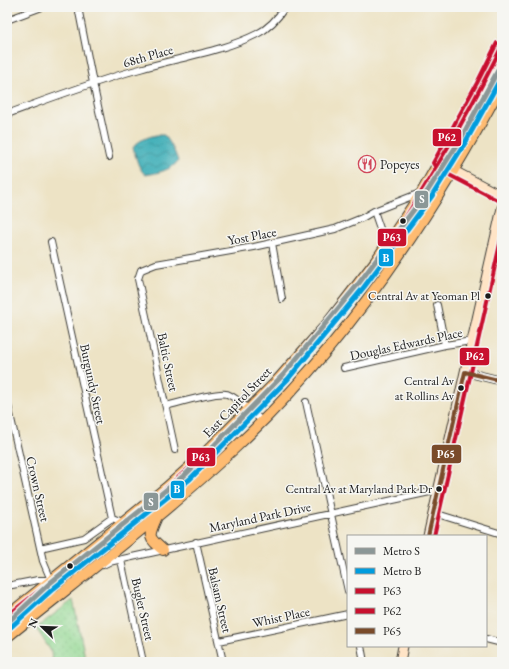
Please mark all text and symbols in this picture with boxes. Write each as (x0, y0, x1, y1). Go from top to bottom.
street label: 68th Place (121, 41, 175, 71)
line badge: P62 (432, 128, 462, 147)
text: P62 (438, 130, 456, 144)
restaurant icon: Popeyes (357, 154, 377, 174)
place label: Popeyes (380, 156, 419, 173)
line badge: S (414, 190, 429, 209)
text: S (419, 192, 425, 206)
unlabelled marker (398, 216, 408, 226)
street label: Yost Place (226, 223, 278, 249)
line badge: P63 (377, 228, 407, 247)
text: P63 (383, 230, 401, 244)
line badge: B (378, 248, 394, 267)
text: B (383, 251, 390, 265)
place label: Central Av at Yeoman Pl (368, 288, 480, 304)
marker: Central Av at Yeoman Pl (483, 291, 493, 301)
street label: Douglas Edwards Place (348, 324, 464, 364)
street label: Baltic Street (153, 331, 183, 393)
street label: Burgundy Street (76, 342, 110, 426)
line badge: P62 (459, 347, 490, 366)
text: P62 (466, 349, 484, 363)
street label: East Capitol Street (199, 363, 275, 441)
place label: Central Av at Rollins Av (395, 373, 455, 404)
marker: Central Av at Rollins Av (456, 383, 466, 393)
line badge: P65 (431, 444, 462, 464)
line badge: P63 (186, 447, 216, 467)
text: P65 (437, 447, 455, 461)
text: P63 (192, 450, 210, 464)
street label: Crown Street (22, 455, 54, 523)
line badge: B (170, 480, 185, 499)
place label: Central Av at Maryland Park Dr (286, 481, 432, 497)
text: B (174, 482, 181, 496)
marker: Central Av at Maryland Park Dr (434, 484, 444, 494)
line badge: S (143, 492, 159, 511)
text: S (148, 495, 154, 509)
street label: Maryland Park Drive (208, 498, 312, 536)
legend (347, 535, 487, 647)
text: Metro S (383, 543, 420, 559)
unlabelled marker (65, 561, 75, 571)
text: Metro B (383, 563, 421, 579)
street label: Balsam Street (204, 566, 236, 634)
street label: Bugler Street (128, 576, 158, 642)
text: P63 (383, 583, 401, 599)
street label: Whist Place (251, 603, 311, 631)
text: P62 (383, 603, 401, 619)
north arrow (22, 607, 62, 647)
text: N (25, 616, 41, 630)
text: P65 (383, 623, 401, 639)

